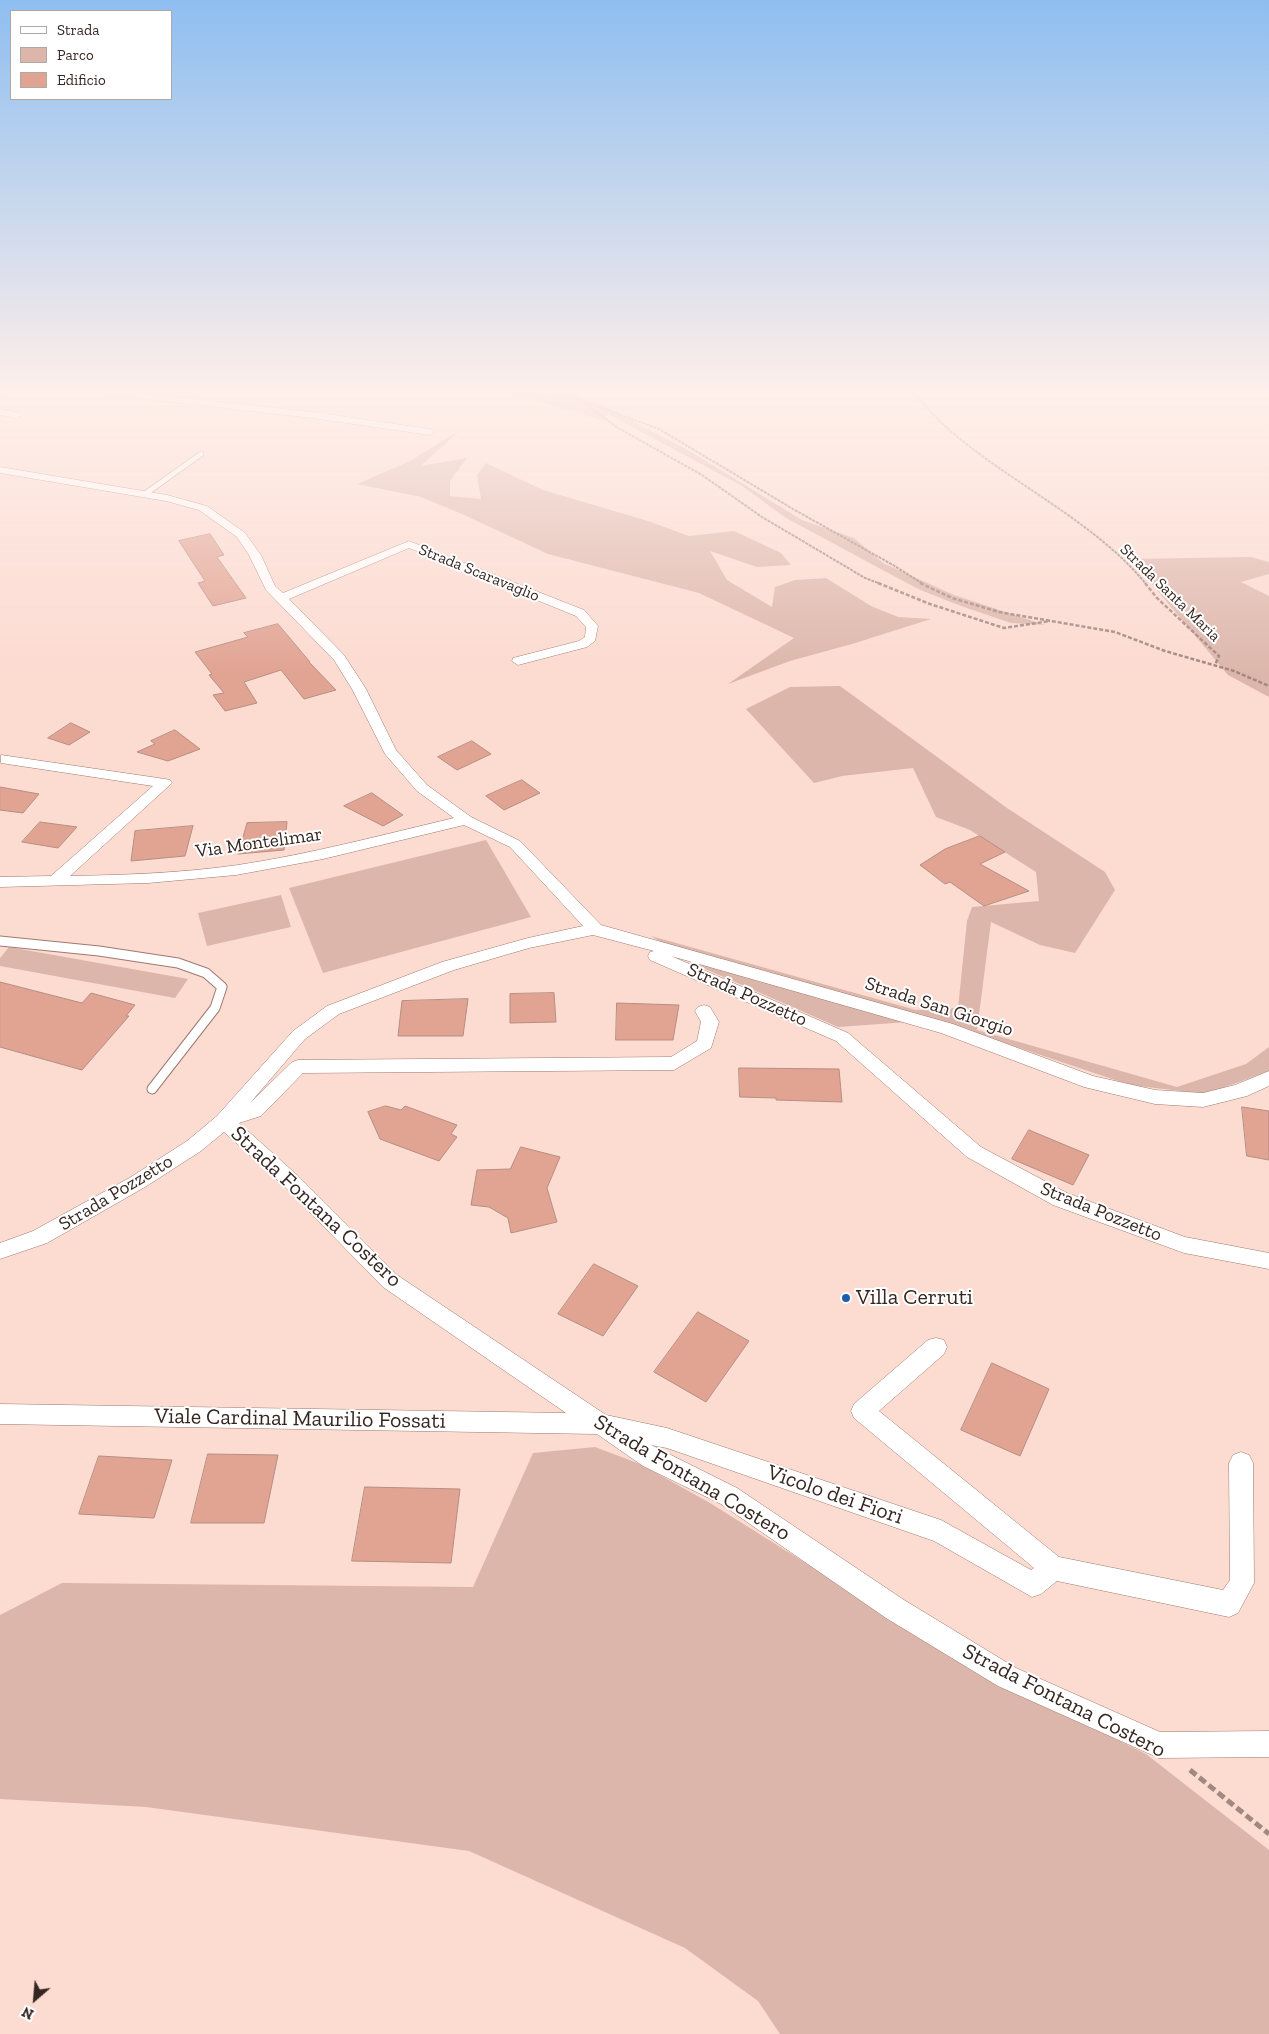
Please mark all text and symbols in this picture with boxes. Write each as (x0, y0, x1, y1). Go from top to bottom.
legend (10, 10, 172, 100)
text: Strada (57, 21, 100, 39)
text: Parco (57, 46, 94, 64)
text: Edificio (57, 71, 106, 89)
street label: Strada Scaravaglio (416, 540, 542, 606)
street label: Strada Santa Maria (1116, 540, 1224, 646)
street label: Via Montelimar (194, 823, 324, 863)
street label: Strada Pozzetto (683, 958, 811, 1032)
street label: Strada San Giorgio (862, 972, 1016, 1042)
street label: Strada Fontana Costero (225, 1121, 407, 1293)
street label: Strada Pozzetto (55, 1150, 177, 1236)
street label: Strada Pozzetto (1037, 1177, 1165, 1247)
place label: Villa Cerruti (856, 1285, 973, 1311)
marker: Villa Cerruti (840, 1292, 852, 1304)
street label: Viale Cardinal Maurilio Fossati (154, 1403, 446, 1435)
street label: Strada Fontana Costero (589, 1409, 795, 1547)
street label: Vicolo dei Fiori (763, 1459, 907, 1531)
street label: Strada Fontana Costero (958, 1638, 1170, 1764)
north arrow (10, 1974, 60, 2024)
text: N (19, 2003, 37, 2023)

